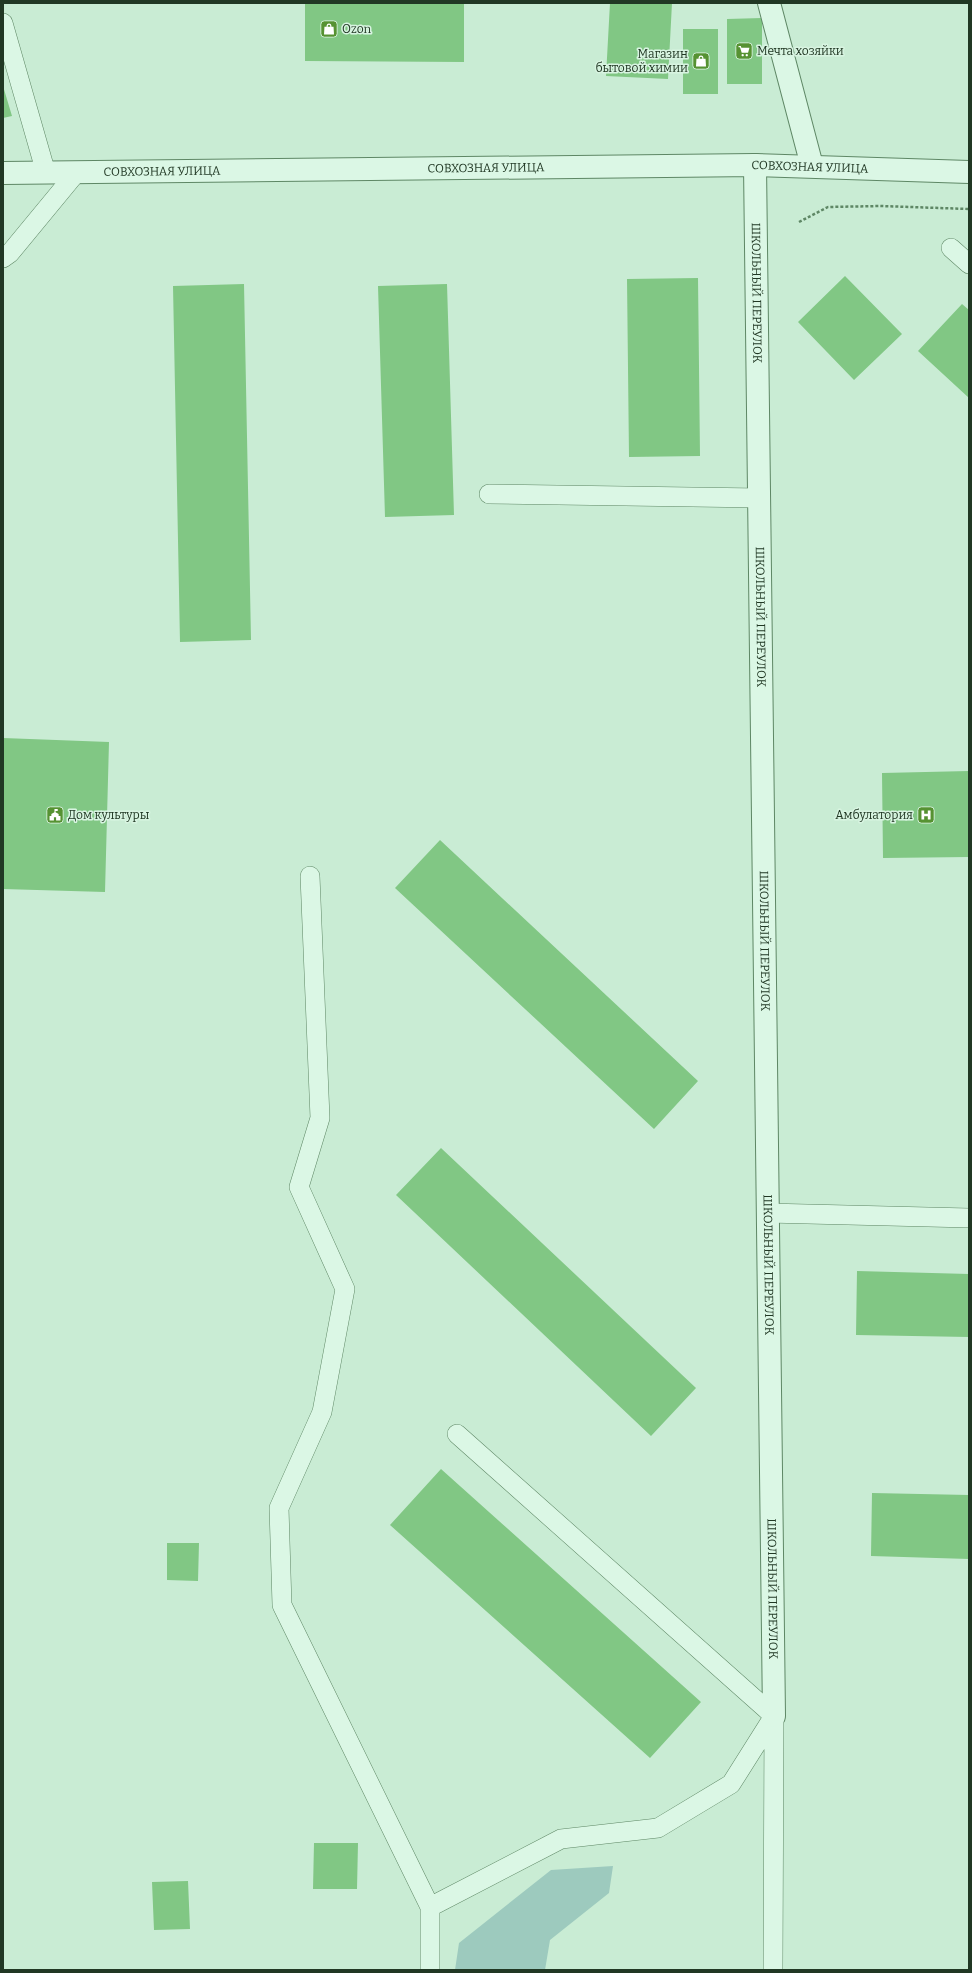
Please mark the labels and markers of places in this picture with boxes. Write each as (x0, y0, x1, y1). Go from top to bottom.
shop icon: Ozon (319, 19, 339, 39)
place label: Ozon (342, 22, 372, 36)
supermarket icon: Мечта хозяйки (734, 41, 754, 61)
place label: Мечта хозяйки (757, 44, 844, 58)
place label: Магазин бытовой химии (595, 47, 688, 75)
shop icon: Магазин бытовой химии (691, 51, 711, 71)
public building icon: Дом культуры (45, 805, 65, 825)
hospital icon: Амбулатория (916, 805, 936, 825)
place label: Дом культуры (68, 808, 150, 822)
place label: Амбулатория (835, 808, 913, 822)

